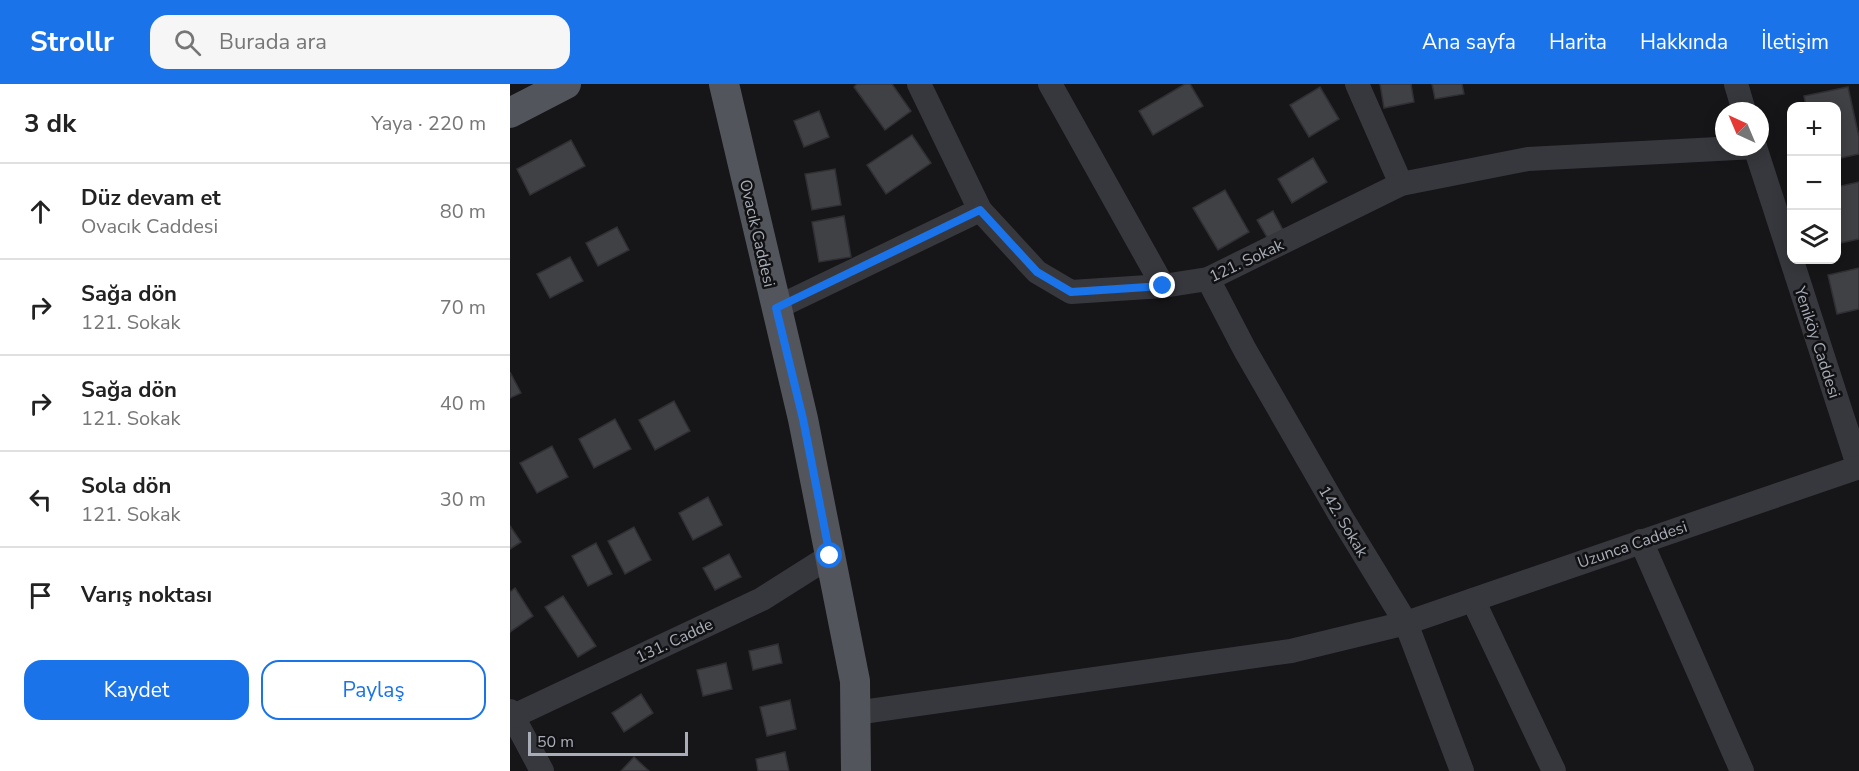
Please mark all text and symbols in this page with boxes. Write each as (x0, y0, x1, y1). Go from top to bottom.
search box (150, 15, 570, 69)
text: Strollr (30, 23, 114, 61)
icon: search (171, 26, 204, 59)
text: Burada ara (219, 27, 327, 57)
text: Ana sayfa (1422, 28, 1516, 56)
text: Harita (1549, 28, 1607, 56)
text: Hakkında (1640, 28, 1728, 56)
text: İletişim (1761, 28, 1829, 56)
north arrow (1715, 102, 1769, 156)
map controls (1787, 102, 1841, 264)
button: + (1787, 102, 1841, 156)
text: 3 dk (24, 106, 76, 141)
text: Yaya · 220 m (371, 110, 486, 137)
button: − (1787, 156, 1841, 210)
street label: Ovacık Caddesi (734, 177, 780, 289)
text: Düz devam et (81, 183, 221, 213)
icon: ahead (24, 195, 57, 228)
text: 80 m (440, 198, 486, 225)
button: layers (1787, 210, 1841, 264)
text: Ovacık Caddesi (81, 213, 218, 240)
street label: 121. Sokak (1206, 234, 1288, 288)
route end (1149, 272, 1175, 298)
text: Sağa dön (81, 279, 177, 309)
street label: Yeniköy Caddesi (1788, 283, 1845, 401)
icon: right (24, 291, 57, 324)
text: 70 m (440, 294, 486, 321)
text: 121. Sokak (81, 309, 181, 336)
text: Sağa dön (81, 375, 177, 405)
icon: right (24, 387, 57, 420)
text: 40 m (440, 390, 486, 417)
text: 121. Sokak (81, 405, 181, 432)
text: Sola dön (81, 471, 171, 501)
street label: 142. Sokak (1313, 482, 1374, 562)
icon: left (24, 483, 57, 516)
text: 30 m (440, 486, 486, 513)
text: 121. Sokak (81, 501, 181, 528)
street label: Uzunca Caddesi (1575, 516, 1690, 574)
route start (816, 542, 842, 568)
icon: arrive (24, 579, 57, 612)
text: Varış noktası (81, 580, 212, 610)
street label: 131. Cadde (632, 613, 717, 668)
button: Kaydet (24, 660, 249, 720)
button: Paylaş (261, 660, 486, 720)
scale bar (528, 729, 688, 756)
text: 50 m (537, 731, 574, 753)

